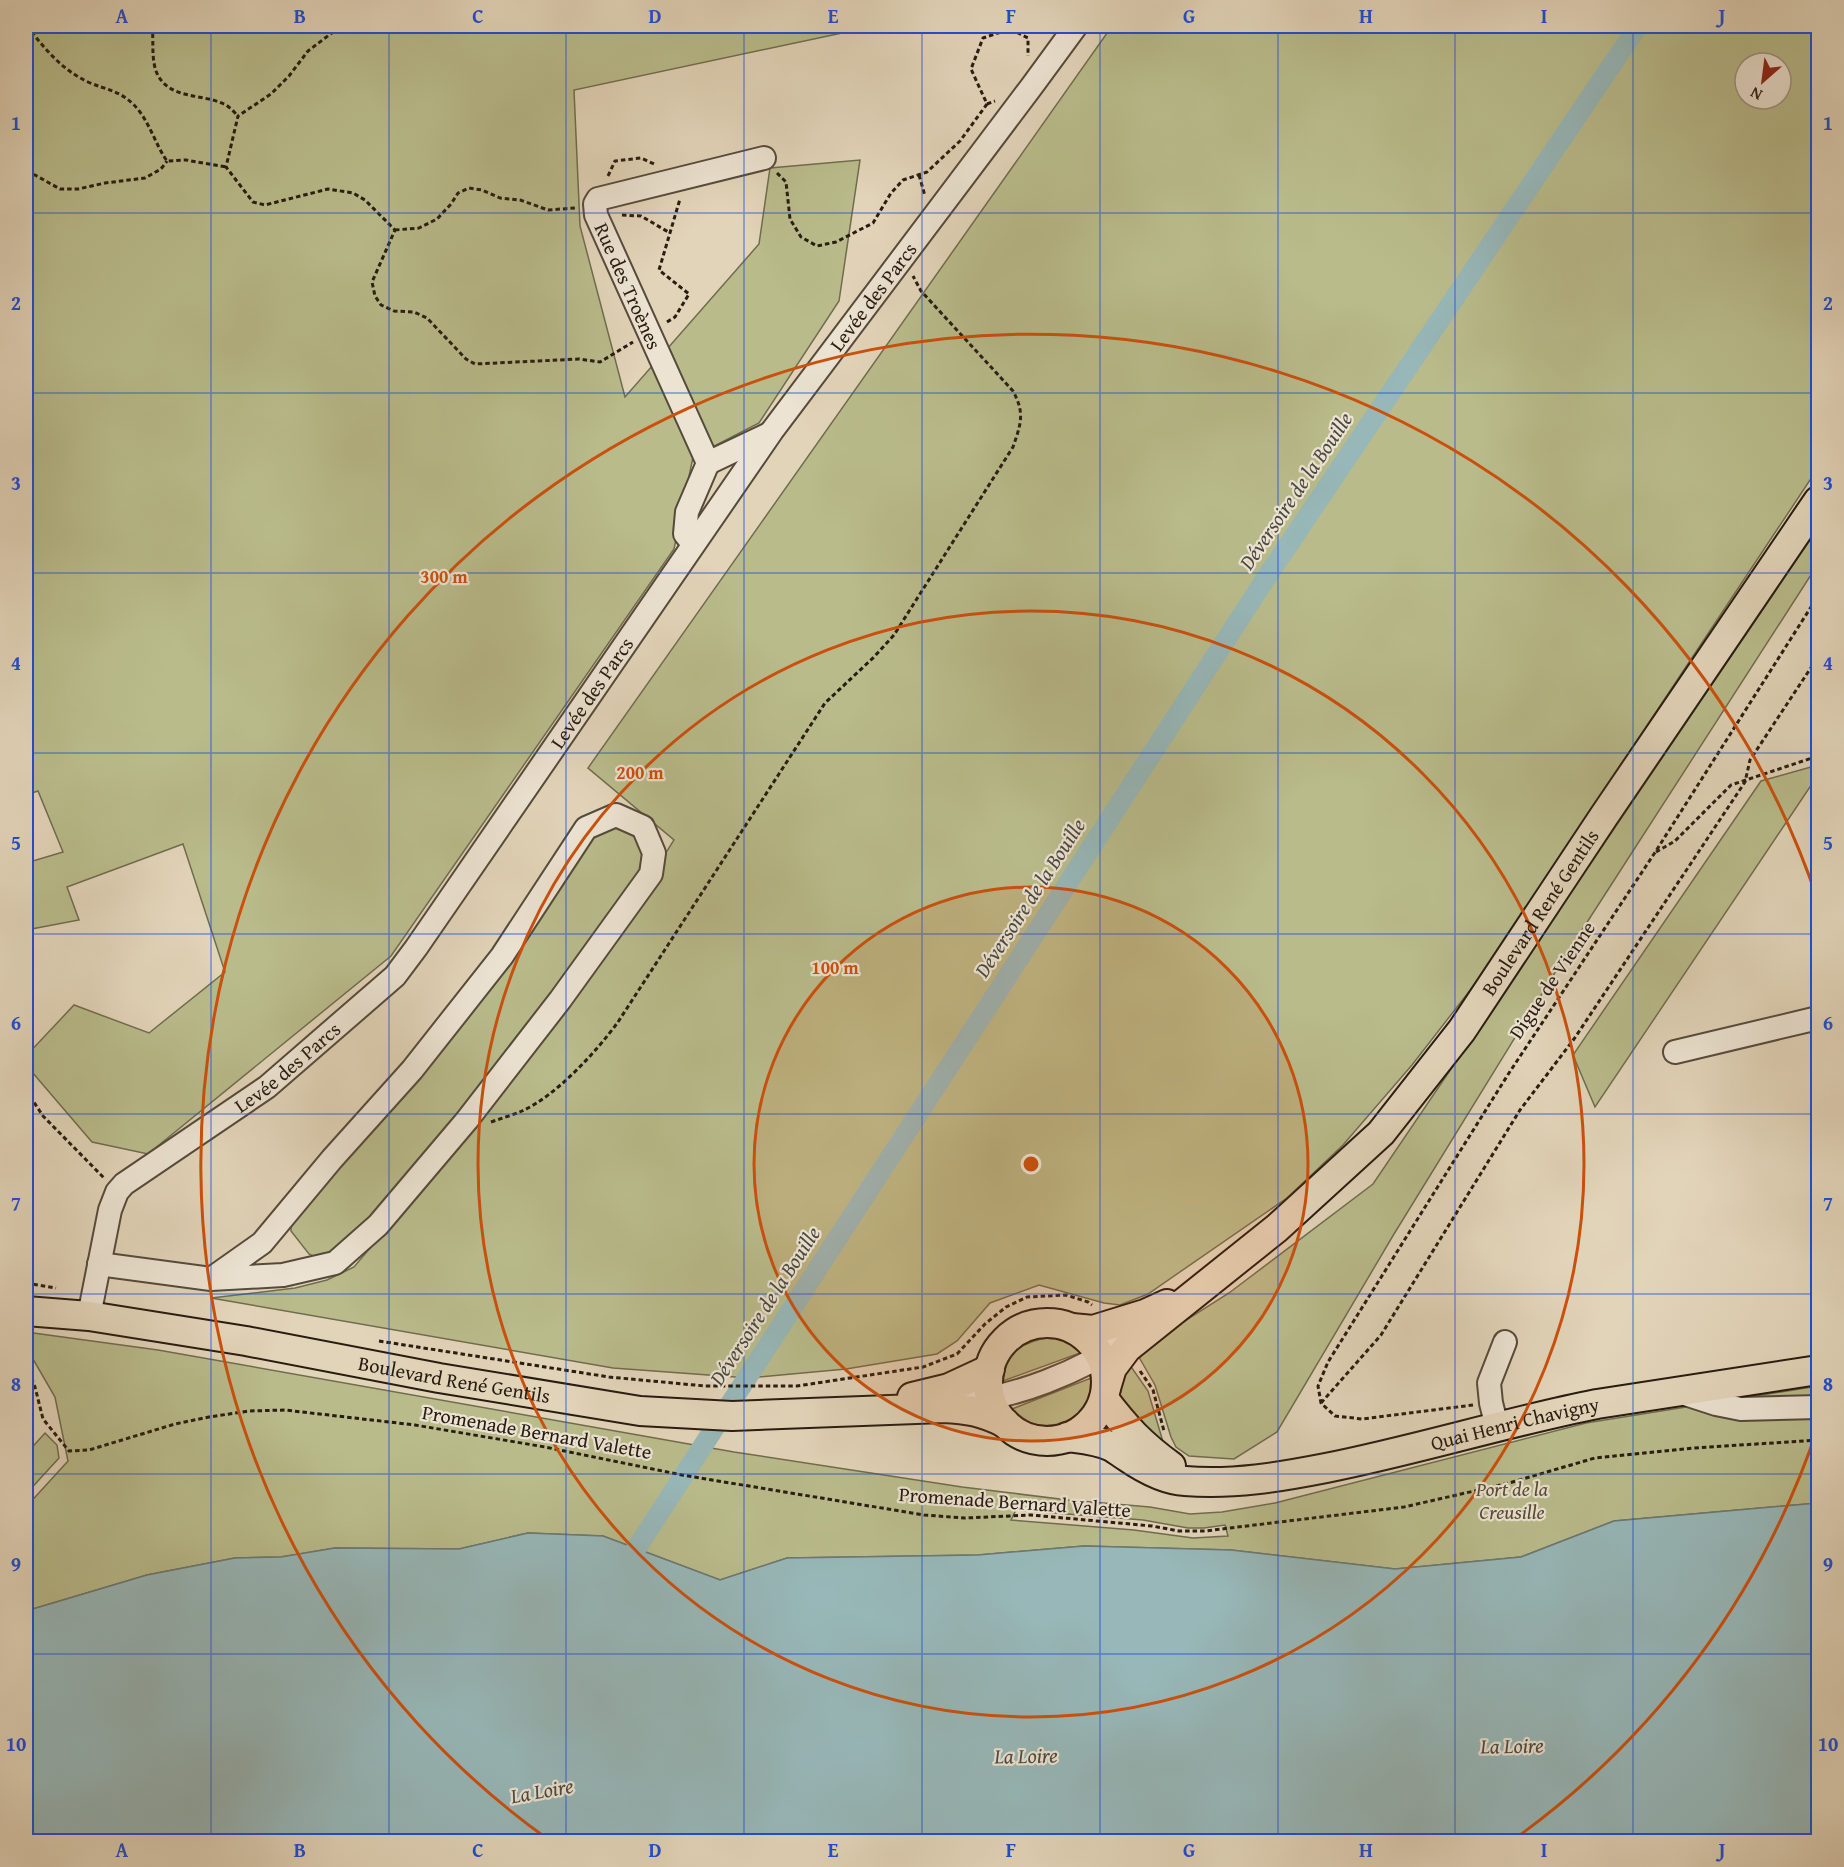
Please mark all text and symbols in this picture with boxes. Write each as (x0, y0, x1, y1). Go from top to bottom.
text: A (116, 1, 129, 30)
text: B (294, 1, 306, 30)
text: C (472, 1, 484, 30)
text: D (648, 1, 662, 30)
text: E (828, 1, 839, 30)
text: F (1006, 1, 1016, 30)
text: G (1183, 1, 1195, 30)
text: H (1359, 1, 1373, 30)
text: I (1541, 1, 1547, 30)
text: J (1716, 1, 1726, 30)
north arrow (1733, 51, 1793, 111)
text: N (1745, 81, 1766, 107)
text: 1 (11, 108, 21, 137)
text: 1 (1823, 108, 1833, 137)
street label: Rue des Troènes (588, 218, 669, 354)
street label: Levée des Parcs (822, 236, 923, 357)
text: 2 (11, 288, 21, 317)
text: 2 (1823, 288, 1833, 317)
water label: Déversoire de la Bouille (1231, 406, 1360, 577)
text: 3 (11, 468, 21, 497)
text: 3 (1823, 468, 1833, 497)
text: 300 m (420, 563, 468, 590)
street label: Levée des Parcs (543, 631, 640, 754)
text: 4 (11, 648, 21, 677)
text: 4 (1823, 648, 1833, 677)
text: 200 m (616, 759, 664, 786)
water label: Déversoire de la Bouille (966, 812, 1093, 984)
street label: Boulevard René Gentils (1474, 823, 1605, 1001)
text: 5 (11, 828, 21, 857)
text: 5 (1823, 828, 1833, 857)
street label: Digue de Vienne (1501, 915, 1602, 1045)
text: 100 m (811, 954, 859, 981)
text: 6 (11, 1008, 21, 1037)
text: 6 (1823, 1008, 1833, 1037)
street label: Levée des Parcs (228, 1015, 347, 1119)
centre of rings (1021, 1154, 1041, 1174)
text: 7 (11, 1188, 21, 1217)
text: 7 (1823, 1188, 1833, 1217)
water label: Déversoire de la Bouille (701, 1220, 828, 1392)
street label: Boulevard René Gentils (356, 1348, 552, 1410)
text: 8 (11, 1369, 21, 1398)
text: 8 (1823, 1369, 1833, 1398)
street label: Quai Henri Chavigny (1427, 1389, 1602, 1457)
street label: Promenade Bernard Valette (420, 1397, 654, 1466)
park label: Port de la Creusille (1475, 1474, 1549, 1526)
street label: Promenade Bernard Valette (898, 1479, 1132, 1524)
text: 9 (11, 1549, 21, 1578)
text: 9 (1823, 1549, 1833, 1578)
text: 10 (6, 1729, 26, 1758)
water label: La Loire (1479, 1729, 1544, 1762)
text: 10 (1818, 1729, 1838, 1758)
water label: La Loire (993, 1739, 1058, 1772)
water label: La Loire (507, 1770, 576, 1811)
text: A (116, 1835, 129, 1864)
text: B (294, 1835, 306, 1864)
text: C (472, 1835, 484, 1864)
text: D (648, 1835, 662, 1864)
text: E (828, 1835, 839, 1864)
text: F (1006, 1835, 1016, 1864)
text: G (1183, 1835, 1195, 1864)
text: H (1359, 1835, 1373, 1864)
text: I (1541, 1835, 1547, 1864)
text: J (1716, 1835, 1726, 1864)

